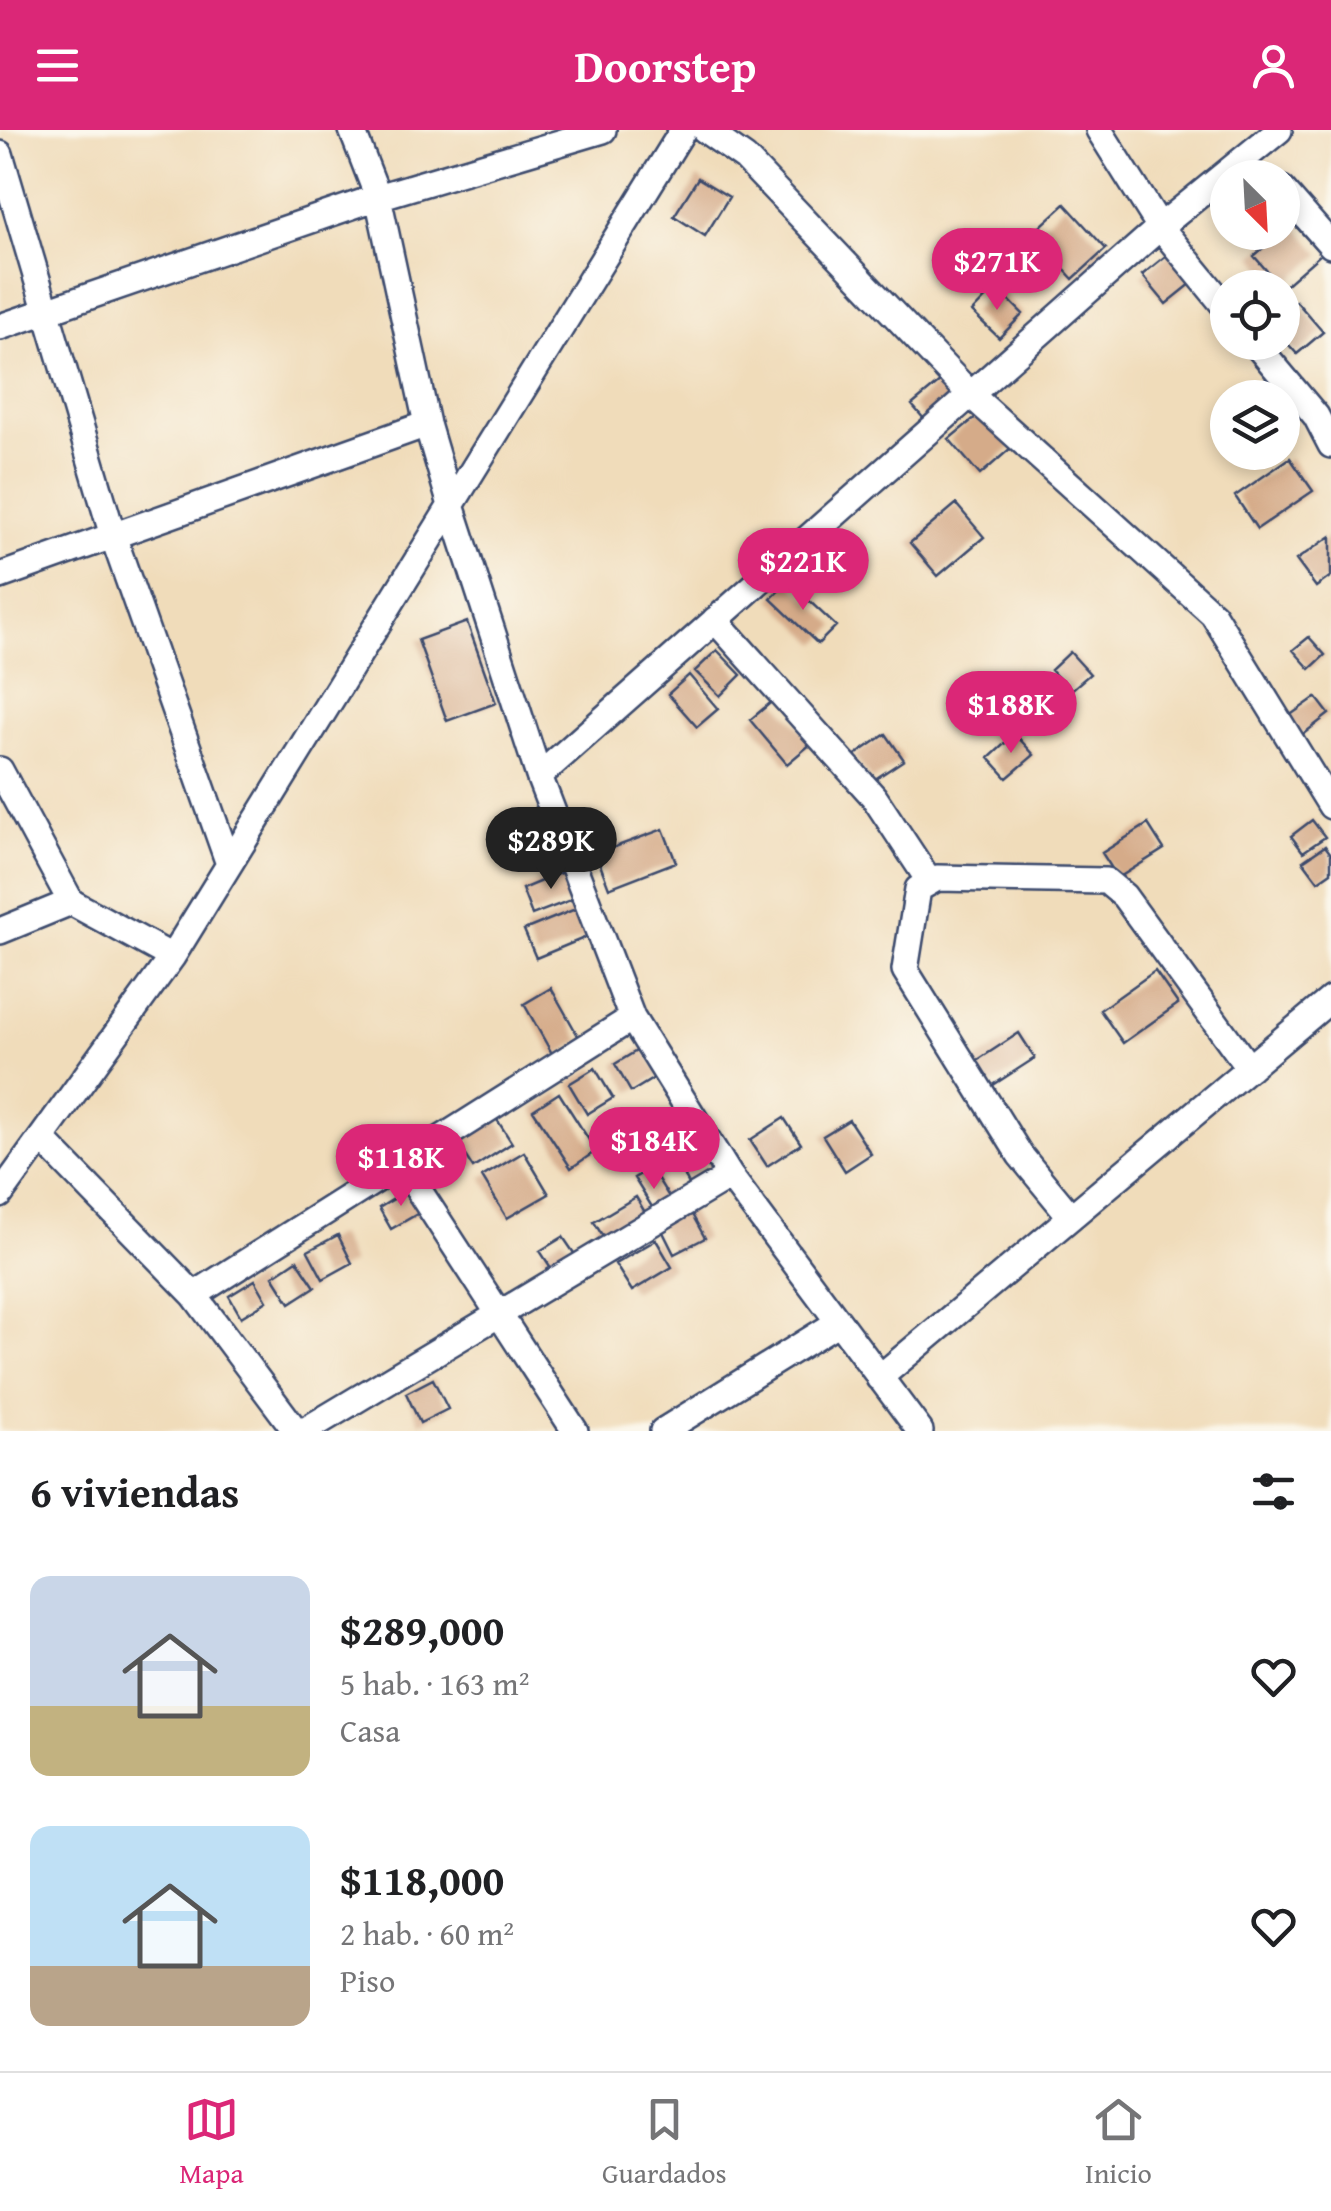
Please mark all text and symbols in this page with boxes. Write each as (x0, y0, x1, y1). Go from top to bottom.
text: Doorstep (575, 33, 756, 98)
icon: menu (30, 38, 85, 93)
icon: person (1246, 38, 1301, 93)
north arrow (1210, 160, 1300, 250)
map controls (1210, 160, 1300, 470)
pin: $271K (927, 228, 1067, 313)
text: $271K (954, 237, 1040, 284)
button: locate (1210, 270, 1300, 360)
button: layers (1210, 380, 1300, 470)
pin: $221K (733, 528, 873, 613)
text: $221K (760, 537, 846, 584)
pin: $188K (941, 671, 1081, 756)
text: $188K (968, 680, 1054, 727)
pin: $289K (481, 807, 621, 892)
text: $289K (508, 816, 594, 863)
pin: $184K (584, 1107, 724, 1192)
text: $184K (611, 1116, 697, 1163)
pin: $118K (331, 1124, 471, 1209)
text: $118K (358, 1133, 444, 1180)
text: 6 viviendas (30, 1461, 239, 1522)
icon: filters (1246, 1464, 1301, 1519)
text: $289,000 (340, 1599, 504, 1660)
icon: home (110, 1616, 230, 1736)
icon: heart (1246, 1649, 1301, 1704)
text: 5 hab. · 163 m² (340, 1660, 529, 1707)
text: Casa (340, 1707, 400, 1754)
text: $118,000 (340, 1849, 504, 1910)
icon: home (110, 1866, 230, 1986)
icon: heart (1246, 1899, 1301, 1954)
text: 2 hab. · 60 m² (340, 1910, 514, 1957)
text: Piso (340, 1957, 395, 2004)
tab: Mapa (179, 2092, 244, 2193)
tab: Guardados (602, 2092, 727, 2193)
tab: Inicio (1085, 2092, 1152, 2193)

